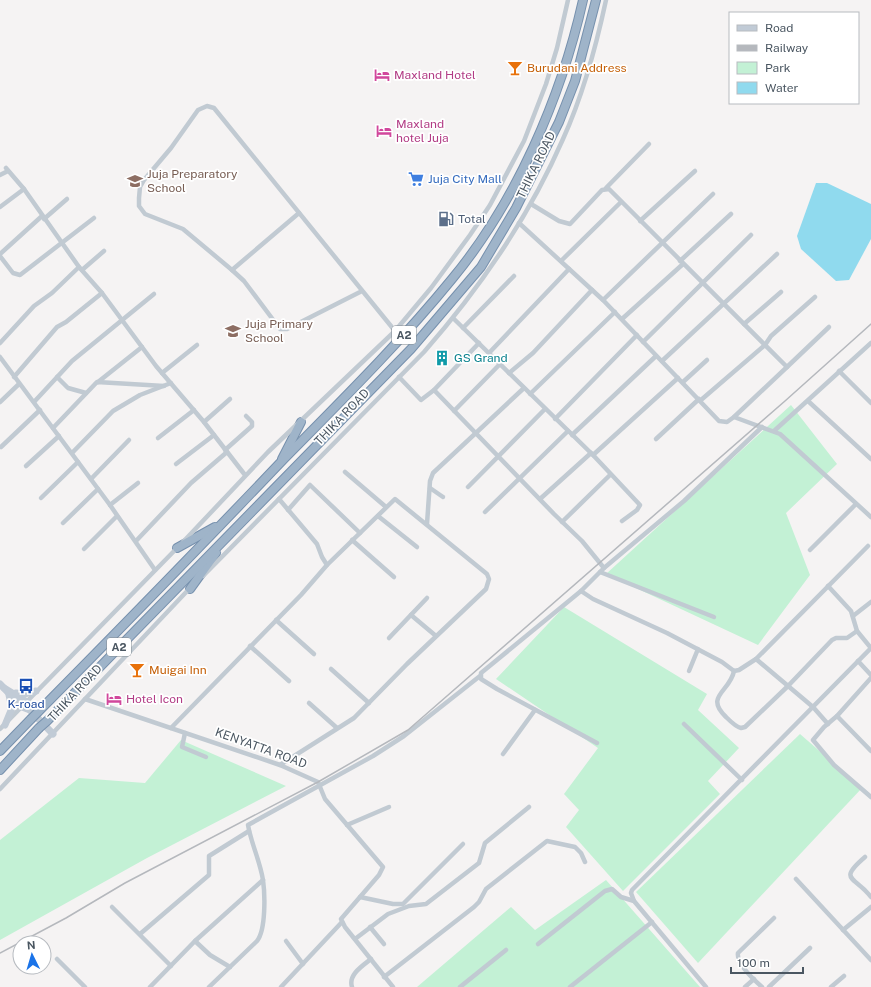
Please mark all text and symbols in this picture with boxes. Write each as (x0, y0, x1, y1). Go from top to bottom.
legend (729, 12, 859, 104)
text: Road (765, 21, 793, 35)
text: Railway (765, 41, 809, 55)
bar icon: Burudani Address (506, 59, 524, 77)
place label: Burudani Address (527, 61, 627, 75)
text: Park (765, 61, 791, 75)
hotel icon: Maxland Hotel (373, 66, 391, 84)
place label: Maxland Hotel (394, 68, 476, 82)
text: Water (765, 81, 799, 95)
place label: Maxland hotel Juja (396, 117, 449, 145)
hotel icon: Maxland hotel Juja (375, 122, 393, 140)
street label: THIKA ROAD (514, 129, 558, 201)
place label: Juja Preparatory School (147, 167, 238, 195)
supermarket icon: Juja City Mall (407, 170, 425, 188)
school or university icon: Juja Preparatory School (126, 172, 144, 190)
place label: Juja City Mall (428, 172, 502, 186)
fuel station icon: Total (437, 210, 455, 228)
place label: Total (458, 212, 486, 226)
place label: Juja Primary School (245, 317, 314, 345)
school or university icon: Juja Primary School (224, 322, 242, 340)
road number: A2 (392, 326, 416, 344)
building icon: GS Grand (433, 349, 451, 367)
place label: GS Grand (454, 351, 508, 365)
street label: THIKA ROAD (312, 386, 372, 448)
road number: A2 (107, 638, 131, 656)
bar icon: Muigai Inn (128, 661, 146, 679)
street label: THIKA ROAD (45, 662, 105, 724)
place label: Muigai Inn (149, 663, 207, 677)
bus stop icon: K-road (17, 677, 35, 695)
hotel icon: Hotel Icon (105, 690, 123, 708)
place label: Hotel Icon (126, 692, 183, 706)
place label: K-road (7, 697, 45, 711)
street label: KENYATTA ROAD (213, 725, 309, 771)
north arrow (12, 935, 52, 975)
text: N (26, 939, 36, 951)
scale bar (731, 949, 803, 975)
text: 100 m (737, 956, 770, 970)

